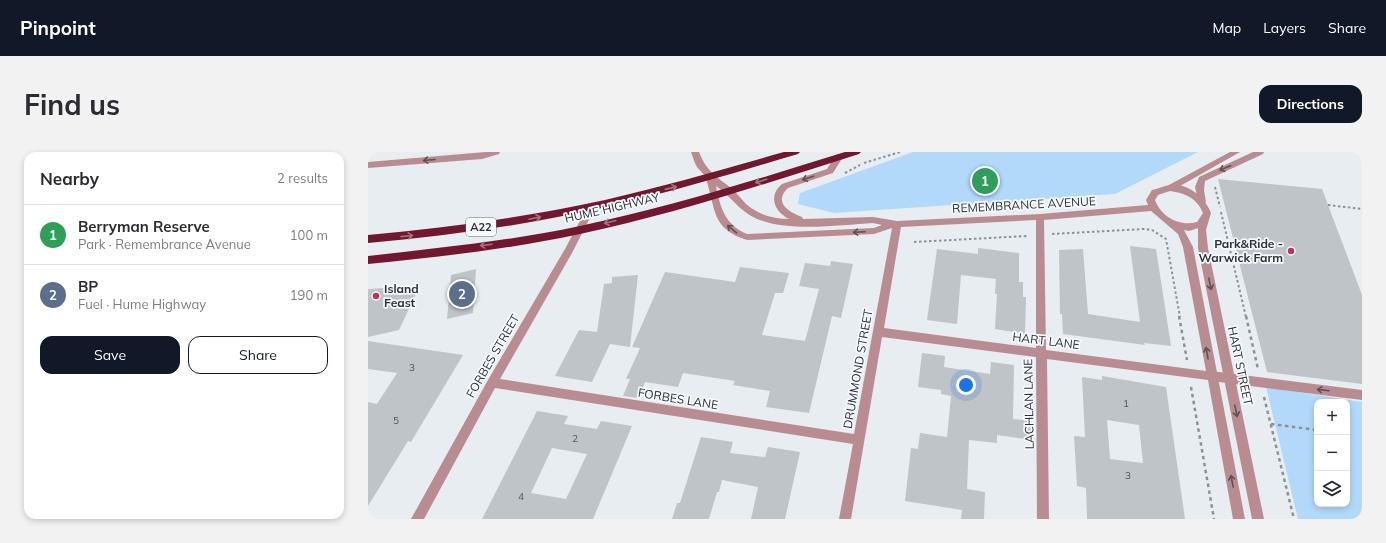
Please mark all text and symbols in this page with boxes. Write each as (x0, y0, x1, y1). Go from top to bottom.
text: Pinpoint (20, 16, 96, 40)
text: Map (1212, 19, 1241, 37)
text: Layers (1263, 19, 1306, 37)
text: Share (1328, 19, 1366, 37)
button: Directions (1259, 85, 1362, 123)
text: Find us (24, 87, 120, 122)
one-way arrow (423, 156, 436, 163)
one-way arrow (1219, 165, 1231, 173)
pin: 1 (972, 166, 998, 196)
text: Nearby (40, 168, 99, 189)
text: 2 results (277, 170, 328, 186)
one-way arrow (803, 175, 815, 183)
one-way arrow (755, 178, 768, 185)
one-way arrow (664, 183, 677, 191)
street label: HUME HIGHWAY (563, 189, 661, 226)
street label: REMEMBRANCE AVENUE (952, 193, 1096, 216)
one-way arrow (529, 213, 542, 221)
text: Berryman Reserve (78, 217, 210, 236)
road number: A22 (466, 218, 496, 236)
one-way arrow (604, 219, 617, 227)
one-way arrow (727, 224, 737, 233)
text: 1 (49, 227, 57, 243)
text: 100 m (290, 227, 328, 243)
one-way arrow (853, 228, 866, 235)
one-way arrow (400, 233, 413, 240)
text: Park · Remembrance Avenue (78, 236, 251, 252)
place label: Park&Ride - Warwick Farm (1198, 236, 1283, 265)
one-way arrow (480, 241, 493, 249)
marker: Park&Ride - Warwick Farm (1286, 246, 1296, 256)
text: BP (78, 277, 98, 296)
one-way arrow (1206, 277, 1214, 290)
pin: 2 (449, 279, 475, 309)
place label: Island Feast (384, 281, 419, 310)
text: 2 (49, 287, 57, 303)
text: 190 m (290, 287, 328, 303)
marker: Island Feast (371, 291, 381, 301)
text: Fuel · Hume Highway (78, 296, 206, 312)
street label: DRUMMOND STREET (840, 307, 876, 430)
street label: FORBES STREET (463, 311, 523, 400)
street label: HART STREET (1225, 325, 1256, 408)
street label: HART LANE (1012, 329, 1081, 352)
button: Save (40, 336, 180, 374)
button: Share (188, 336, 328, 374)
one-way arrow (1203, 347, 1211, 360)
street label: LACHLAN LANE (1020, 359, 1037, 449)
house number: 3 (409, 361, 415, 374)
your location (956, 375, 976, 395)
street label: FORBES LANE (637, 385, 719, 412)
one-way arrow (1317, 386, 1330, 394)
house number: 1 (1123, 397, 1129, 410)
map controls (1314, 399, 1350, 507)
button: + (1314, 399, 1350, 435)
one-way arrow (1232, 404, 1240, 417)
house number: 5 (393, 414, 399, 427)
house number: 2 (572, 432, 578, 445)
button: − (1314, 435, 1350, 471)
house number: 3 (1125, 469, 1131, 482)
button: layers (1314, 471, 1350, 507)
one-way arrow (1227, 475, 1235, 488)
house number: 4 (518, 490, 524, 503)

